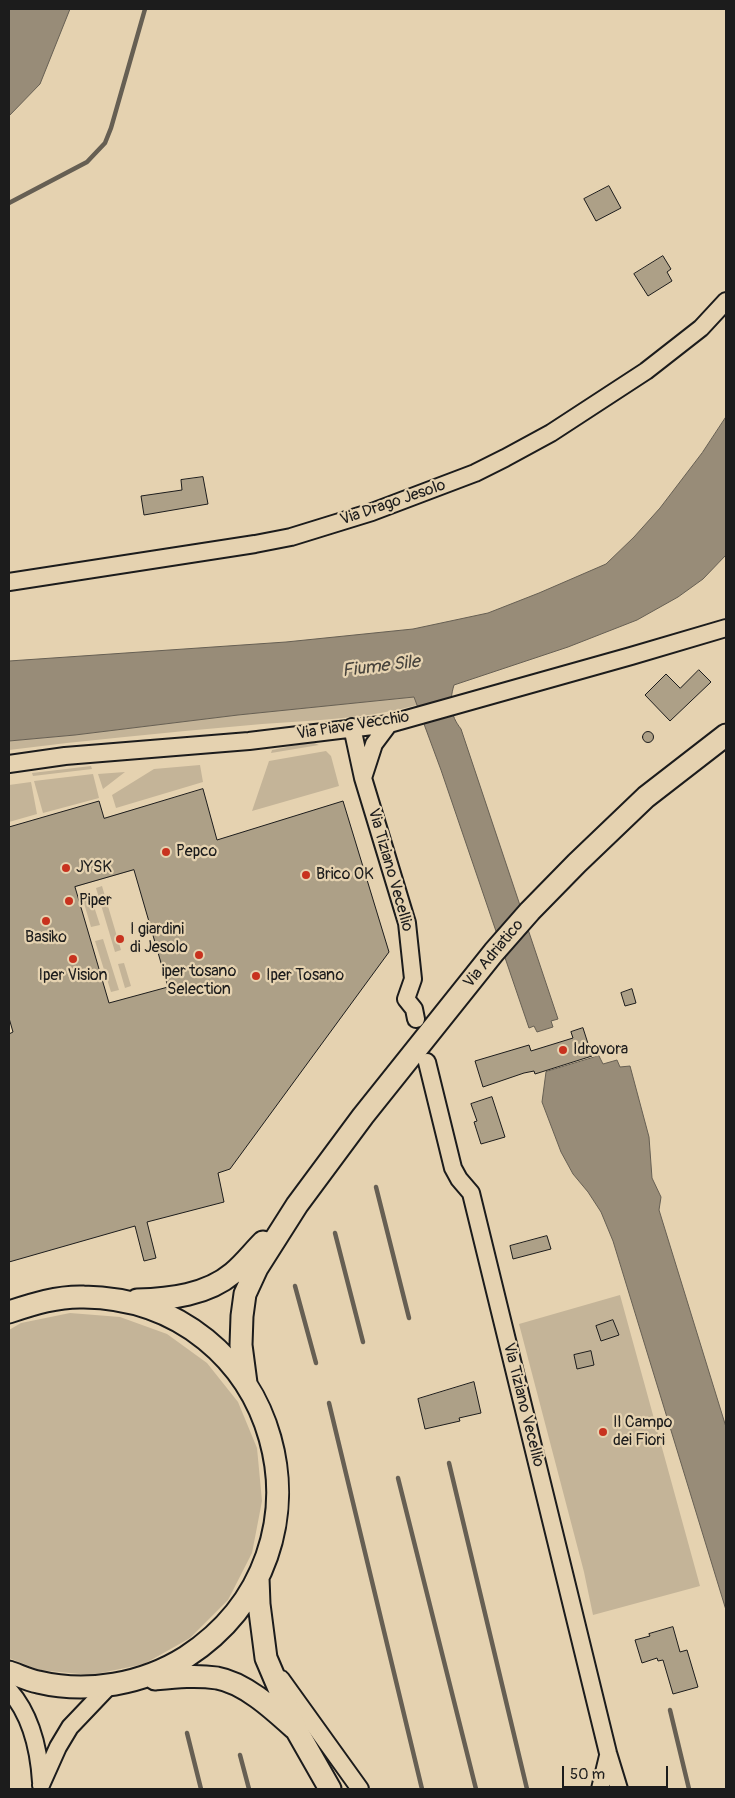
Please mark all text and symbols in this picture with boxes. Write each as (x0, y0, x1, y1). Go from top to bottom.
street label: Via Drago Jesolo (338, 476, 448, 530)
water label: Fiume Sile (341, 652, 421, 682)
street label: Via Piave Vecchio (295, 708, 411, 744)
street label: Via Tiziano Vecellio (363, 806, 417, 934)
place label: Pepco (176, 842, 217, 862)
marker: Pepco (160, 846, 172, 858)
place label: JYSK (76, 858, 112, 878)
marker: JYSK (60, 862, 72, 874)
place label: Brico OK (316, 865, 374, 885)
marker: Brico OK (300, 869, 312, 881)
place label: Piper (79, 891, 112, 911)
marker: Piper (63, 895, 75, 907)
marker: Basiko (40, 915, 52, 927)
street label: Via Adriatico (460, 916, 528, 992)
place label: I giardini di Jesolo (130, 920, 188, 958)
place label: Basiko (25, 928, 67, 948)
marker: I giardini di Jesolo (114, 933, 126, 945)
marker: iper tosano Selection (193, 949, 205, 961)
marker: Iper Vision (67, 953, 79, 965)
place label: iper tosano Selection (162, 962, 236, 1000)
place label: Iper Vision (38, 966, 108, 986)
place label: Iper Tosano (266, 966, 344, 986)
marker: Iper Tosano (250, 970, 262, 982)
place label: Idrovora (573, 1040, 628, 1060)
marker: Idrovora (557, 1044, 569, 1056)
street label: Via Tiziano Vecellio (498, 1341, 548, 1469)
place label: Il Campo dei Fiori (613, 1413, 672, 1451)
marker: Il Campo dei Fiori (597, 1426, 609, 1438)
scale bar (565, 1756, 671, 1788)
text: 50 m (570, 1765, 605, 1784)

